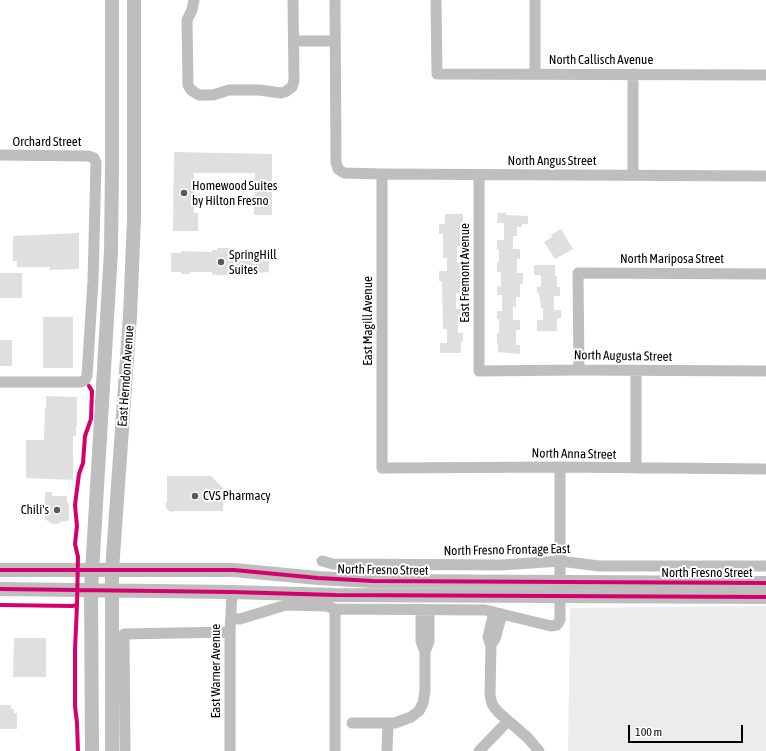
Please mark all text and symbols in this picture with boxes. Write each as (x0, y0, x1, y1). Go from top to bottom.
street label: North Callisch Avenue (549, 52, 653, 68)
street label: Orchard Street (13, 134, 81, 150)
street label: North Angus Street (508, 153, 596, 169)
place label: Homewood Suites by Hilton Fresno (192, 178, 277, 209)
marker: Homewood Suites by Hilton Fresno (179, 188, 189, 198)
street label: East Fremont Avenue (457, 223, 473, 323)
place label: SpringHill Suites (229, 247, 277, 278)
street label: North Mariposa Street (620, 251, 724, 267)
marker: SpringHill Suites (216, 257, 226, 267)
street label: East Magill Avenue (360, 276, 376, 366)
street label: East Herndon Avenue (115, 325, 137, 427)
street label: North Augusta Street (574, 347, 672, 365)
street label: North Anna Street (532, 445, 616, 463)
place label: CVS Pharmacy (203, 488, 271, 504)
marker: CVS Pharmacy (190, 491, 200, 501)
place label: Chili's (21, 502, 49, 518)
marker: Chili's (52, 505, 62, 515)
street label: North Fresno Frontage East (443, 541, 571, 559)
street label: North Fresno Street (337, 561, 429, 579)
street label: North Fresno Street (661, 565, 753, 581)
street label: East Warner Avenue (208, 624, 224, 718)
scale bar (630, 717, 745, 743)
text: 100 m (635, 725, 662, 739)

